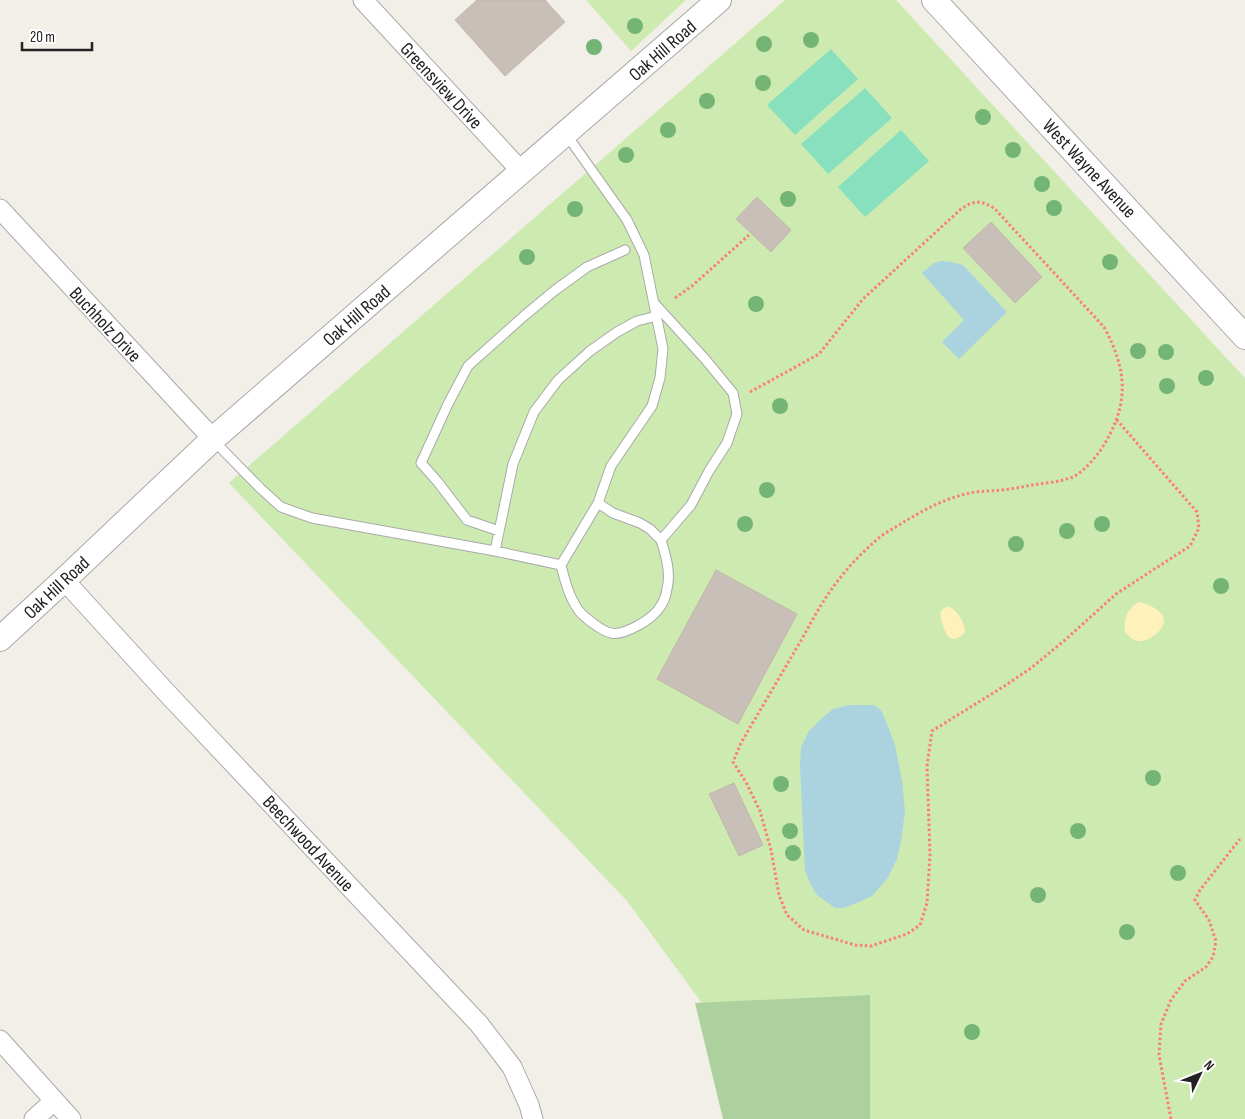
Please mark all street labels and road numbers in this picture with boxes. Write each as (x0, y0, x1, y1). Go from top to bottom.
street label: Oak Hill Road (625, 16, 701, 87)
street label: Greensview Drive (395, 38, 487, 134)
street label: West Wayne Avenue (1037, 115, 1141, 223)
street label: Oak Hill Road (319, 281, 395, 352)
street label: Buchholz Drive (64, 283, 146, 367)
street label: Oak Hill Road (19, 552, 95, 624)
street label: Beechwood Avenue (257, 791, 358, 897)

